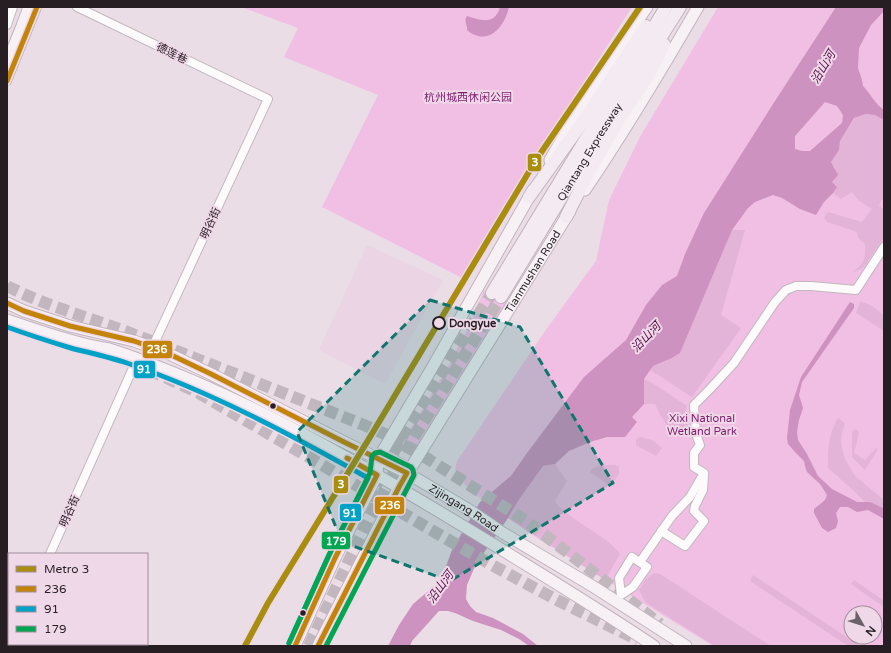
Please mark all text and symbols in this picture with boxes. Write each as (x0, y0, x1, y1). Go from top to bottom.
street label: 德莲巷 (154, 40, 189, 67)
water label: 沿山河 (808, 46, 839, 86)
park label: 杭州城西休闲公园 (424, 91, 512, 104)
street label: Qiantang Expressway (555, 101, 625, 203)
line badge: 3 (527, 153, 542, 172)
text: 3 (532, 156, 539, 169)
street label: 明谷街 (198, 206, 223, 241)
street label: Tianmushan Road (503, 228, 563, 315)
marker: Dongyue (432, 316, 446, 330)
place label: Dongyue (449, 317, 497, 331)
water label: 沿山河 (628, 318, 665, 355)
line badge: 236 (142, 340, 173, 359)
text: 236 (147, 343, 167, 356)
line badge: 91 (133, 360, 156, 379)
text: 91 (137, 363, 151, 376)
unlabelled marker (268, 401, 278, 411)
park label: Xixi National Wetland Park (667, 412, 737, 438)
line badge: 3 (333, 475, 349, 494)
text: 3 (338, 478, 345, 491)
street label: Zijingang Road (427, 482, 501, 535)
street label: 明谷街 (57, 493, 82, 529)
line badge: 236 (374, 496, 405, 515)
text: 236 (380, 499, 400, 512)
line badge: 91 (339, 503, 362, 522)
text: 91 (343, 507, 357, 520)
line badge: 179 (321, 531, 351, 550)
text: 179 (326, 535, 346, 548)
legend (8, 553, 148, 645)
text: Metro 3 (44, 562, 89, 576)
water label: 沿山河 (424, 567, 457, 606)
text: 236 (44, 582, 67, 596)
text: 91 (44, 602, 59, 616)
north arrow (843, 605, 883, 645)
unlabelled marker (298, 608, 308, 618)
text: 179 (44, 622, 67, 636)
text: N (863, 623, 878, 639)

